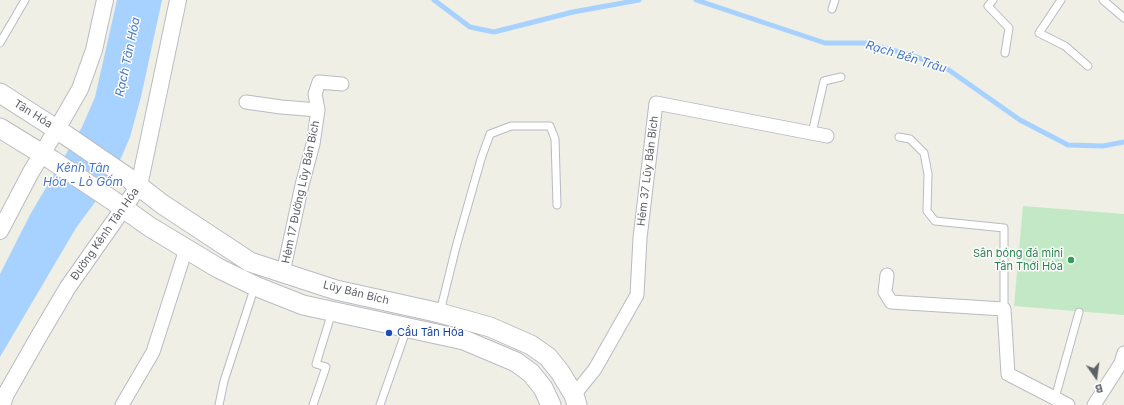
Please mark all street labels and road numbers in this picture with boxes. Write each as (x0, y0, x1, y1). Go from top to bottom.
street label: Tân Hóa (11, 97, 55, 131)
street label: Hẻm 37 Lũy Bán Bích (635, 115, 661, 227)
street label: Hẻm 17 Đường Lũy Bán Bích (279, 119, 323, 265)
street label: Đường Kênh Tân Hóa (68, 185, 142, 283)
street label: Lũy Bán Bích (322, 278, 390, 308)

